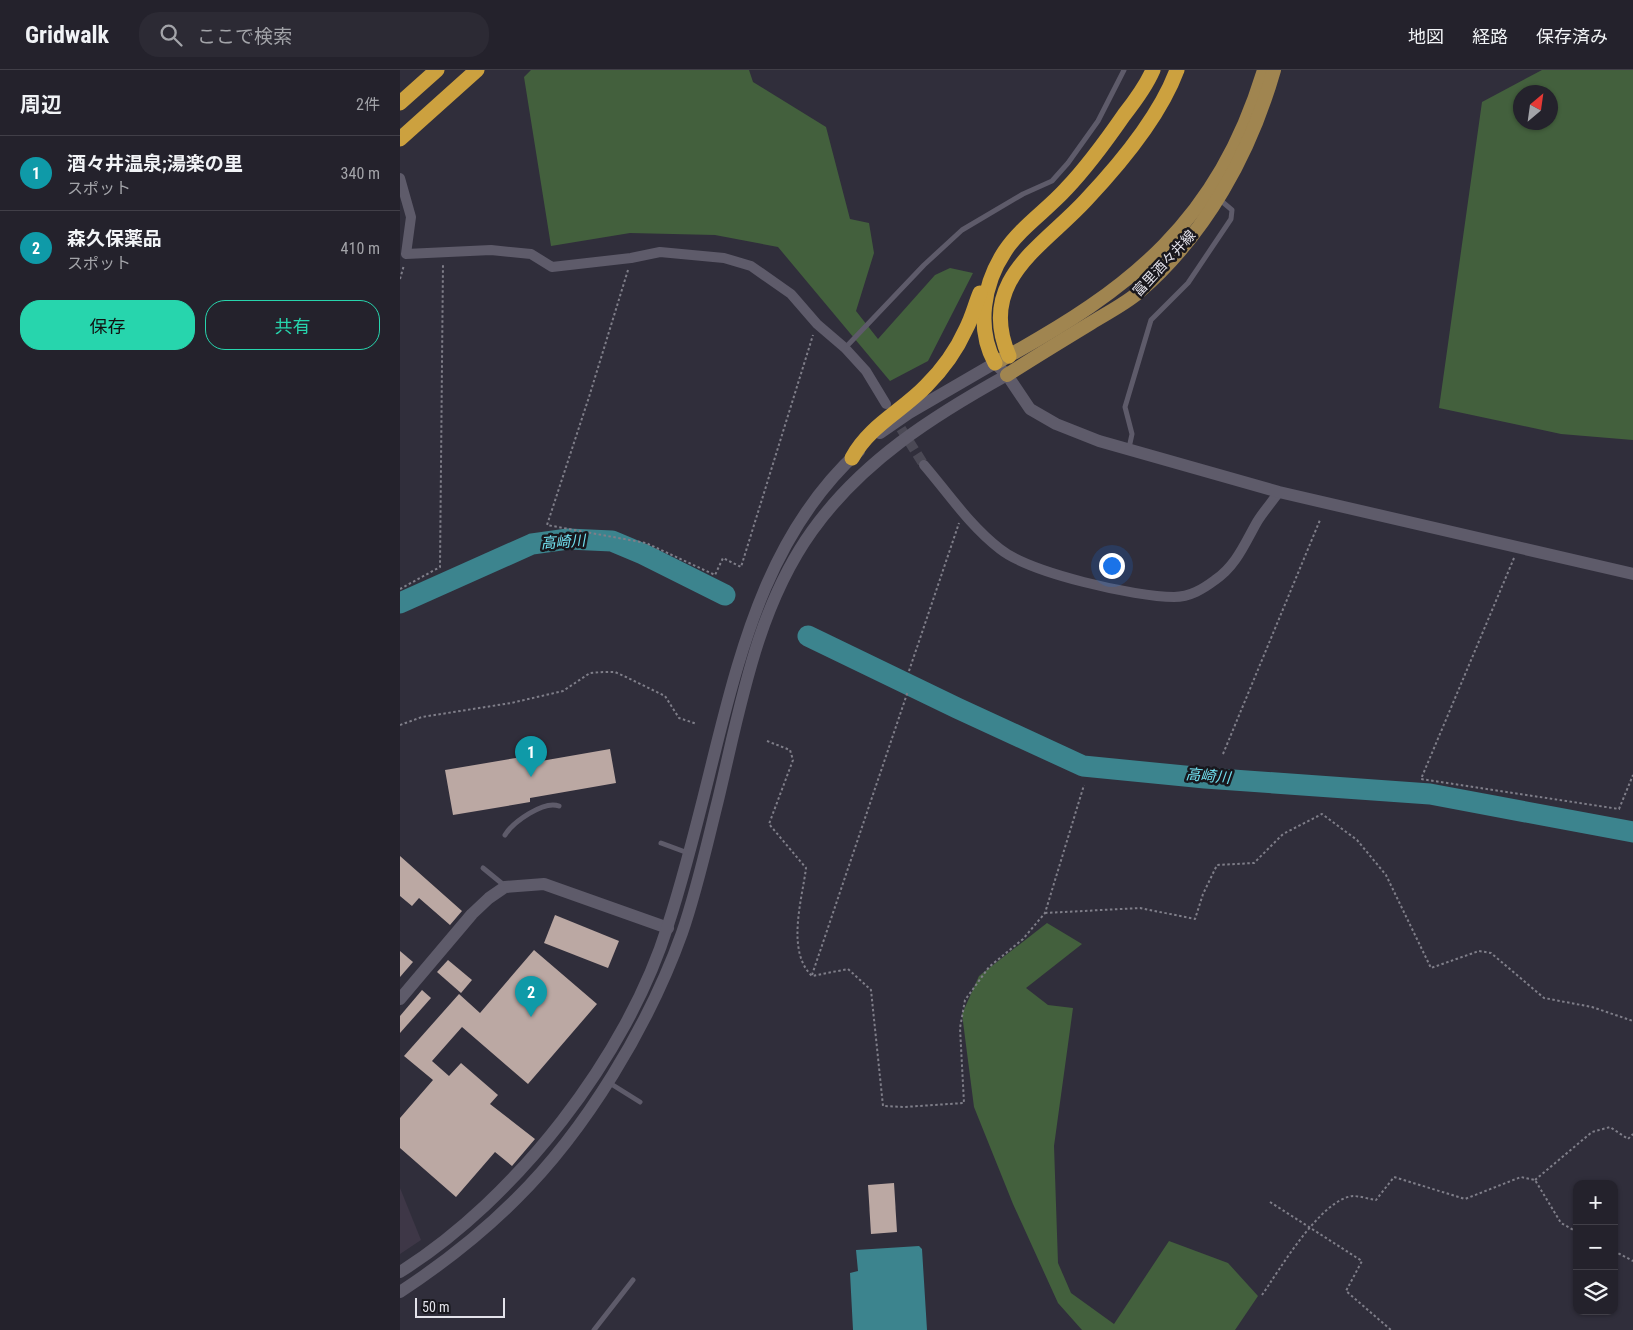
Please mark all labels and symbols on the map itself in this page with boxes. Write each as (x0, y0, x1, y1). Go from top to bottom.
north arrow (1513, 85, 1558, 130)
street label: 富里酒々井線 (1130, 227, 1198, 299)
water label: 高崎川 (540, 531, 588, 553)
your location (1099, 553, 1125, 579)
pin: 1 (515, 736, 547, 777)
water label: 高崎川 (1185, 765, 1233, 787)
pin: 2 (515, 976, 547, 1017)
scale bar (415, 1295, 505, 1318)

